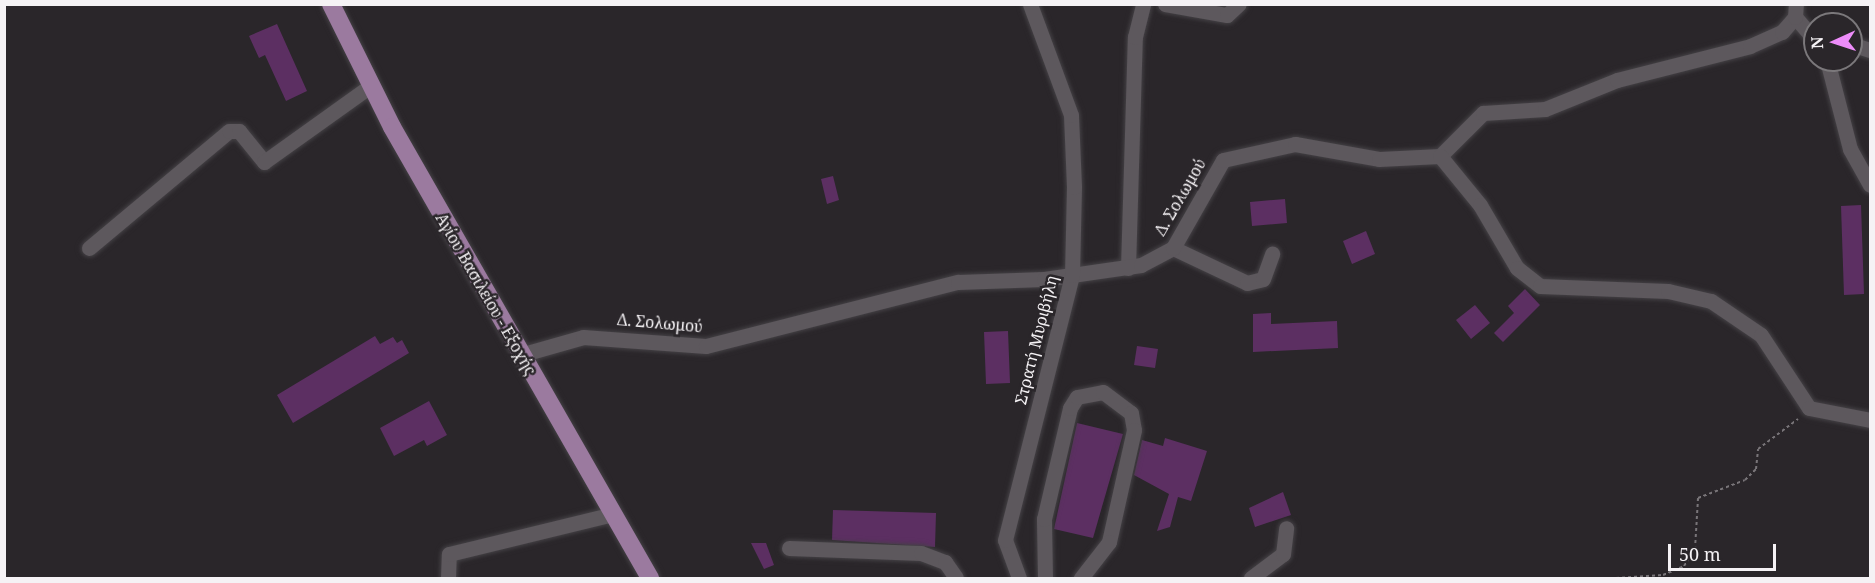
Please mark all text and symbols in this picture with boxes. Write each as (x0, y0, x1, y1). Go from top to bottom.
north arrow (1803, 12, 1863, 72)
text: N (1806, 36, 1828, 50)
street label: Δ. Σολωμού (1150, 155, 1210, 239)
street label: Αγίου Βασιλείου - Εξοχής (432, 210, 540, 378)
street label: Στρατή Μυριβήλη (1011, 274, 1061, 406)
street label: Δ. Σολωμού (617, 310, 703, 336)
scale bar (1671, 532, 1779, 570)
text: 50 m (1679, 542, 1721, 566)

